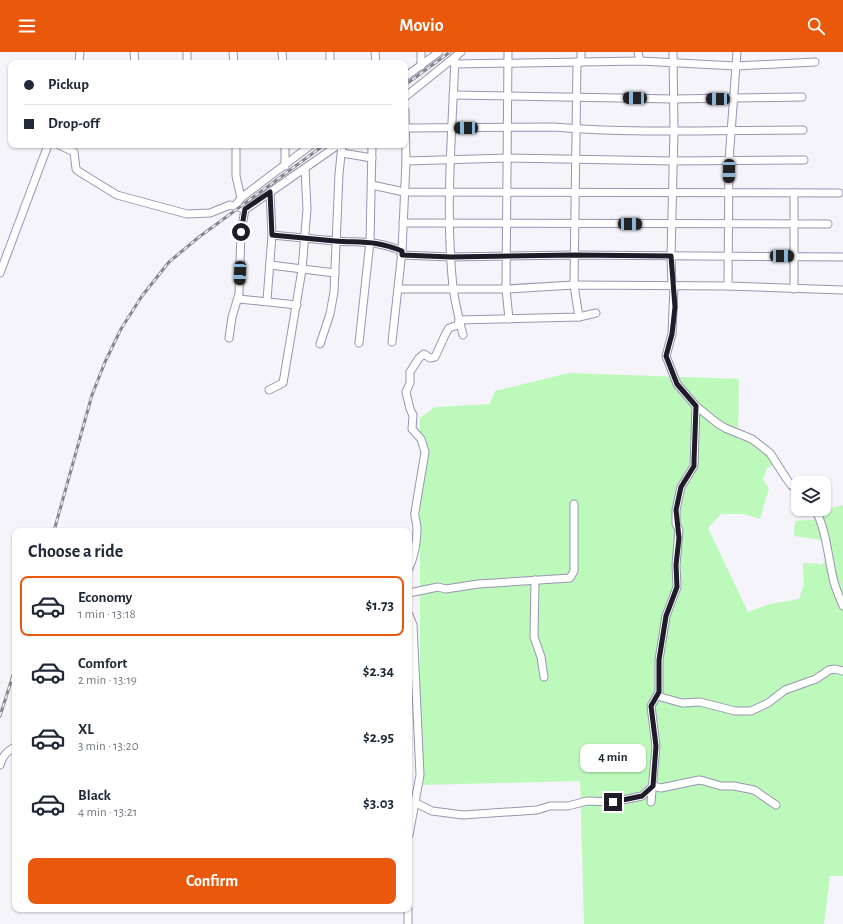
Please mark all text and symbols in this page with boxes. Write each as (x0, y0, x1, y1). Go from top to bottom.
icon: menu (16, 15, 38, 37)
icon: search (805, 15, 827, 37)
text: Movio (399, 17, 444, 35)
text: Pickup (48, 77, 89, 92)
car (623, 92, 647, 104)
car (706, 93, 730, 105)
text: Drop-off (48, 116, 100, 131)
car (454, 122, 478, 134)
car (723, 159, 735, 183)
car (618, 218, 642, 230)
route start (232, 223, 250, 241)
car (770, 250, 794, 262)
car (234, 261, 246, 285)
map controls (791, 476, 831, 516)
button: layers (791, 476, 831, 516)
text: Choose a ride (28, 543, 123, 561)
icon: car (30, 588, 66, 624)
text: Economy (78, 590, 132, 605)
text: $1.73 (365, 598, 394, 613)
text: 1 min · 13:18 (78, 608, 136, 621)
icon: car (30, 654, 66, 690)
text: Comfort (78, 656, 127, 671)
text: $2.34 (363, 664, 394, 679)
text: 2 min · 13:19 (78, 674, 137, 687)
icon: car (30, 720, 66, 756)
text: XL (78, 722, 94, 737)
text: $2.95 (363, 730, 394, 745)
text: 3 min · 13:20 (78, 740, 139, 753)
callout: 4 min (580, 744, 646, 772)
text: 4 min (598, 751, 628, 764)
icon: car (30, 786, 66, 822)
text: Black (78, 788, 111, 803)
route end (604, 793, 622, 811)
text: $3.03 (363, 796, 394, 811)
text: 4 min · 13:21 (78, 806, 137, 819)
button: Confirm (28, 858, 396, 904)

